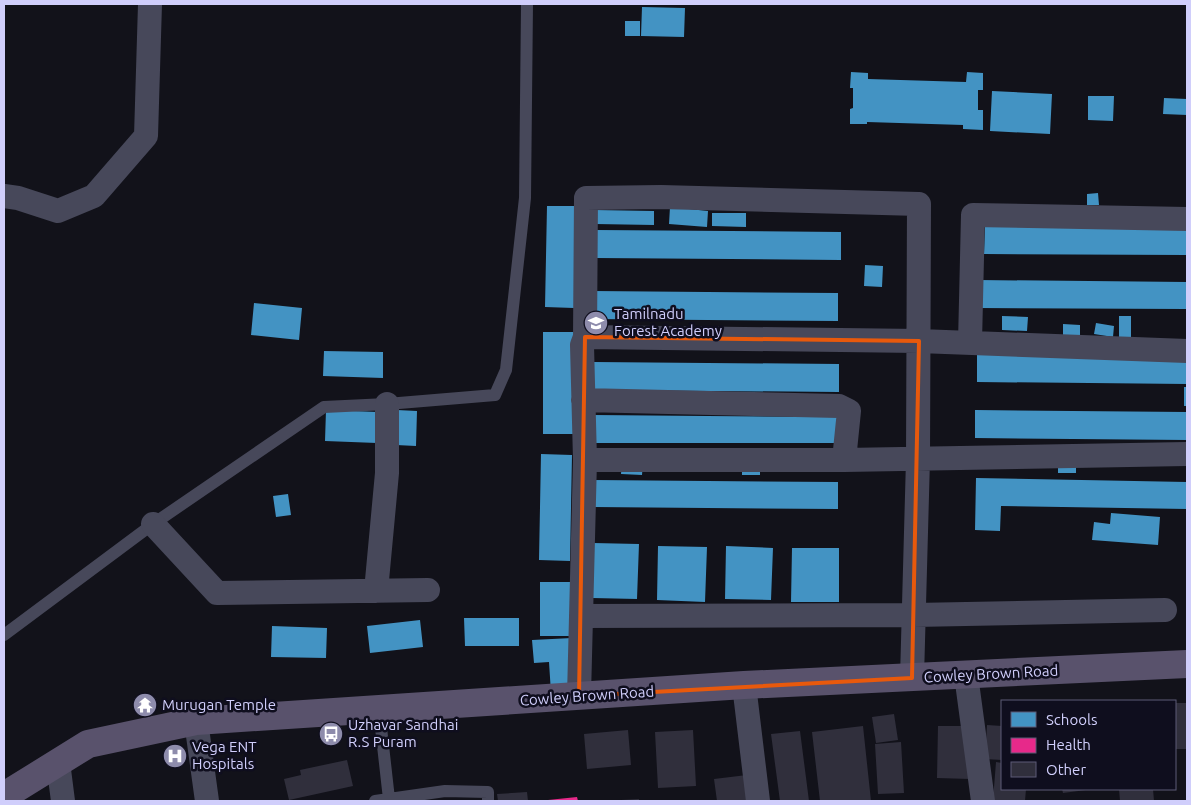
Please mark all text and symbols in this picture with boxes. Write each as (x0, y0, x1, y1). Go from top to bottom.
place label: Tamilnadu Forest Academy (614, 305, 722, 339)
school or university icon: Tamilnadu Forest Academy (583, 310, 609, 336)
street label: Cowley Brown Road (923, 661, 1059, 686)
street label: Cowley Brown Road (519, 682, 655, 709)
temple icon: Murugan Temple (132, 692, 158, 718)
place label: Murugan Temple (162, 696, 276, 713)
legend (1001, 700, 1176, 790)
text: Schools (1046, 711, 1097, 728)
place label: Uzhavar Sandhai R.S Puram (348, 716, 458, 750)
bus stop icon: Uzhavar Sandhai R.S Puram (318, 721, 344, 747)
text: Health (1046, 736, 1091, 753)
place label: Vega ENT Hospitals (192, 738, 257, 772)
hospital icon: Vega ENT Hospitals (162, 743, 188, 769)
text: Other (1046, 761, 1086, 778)

